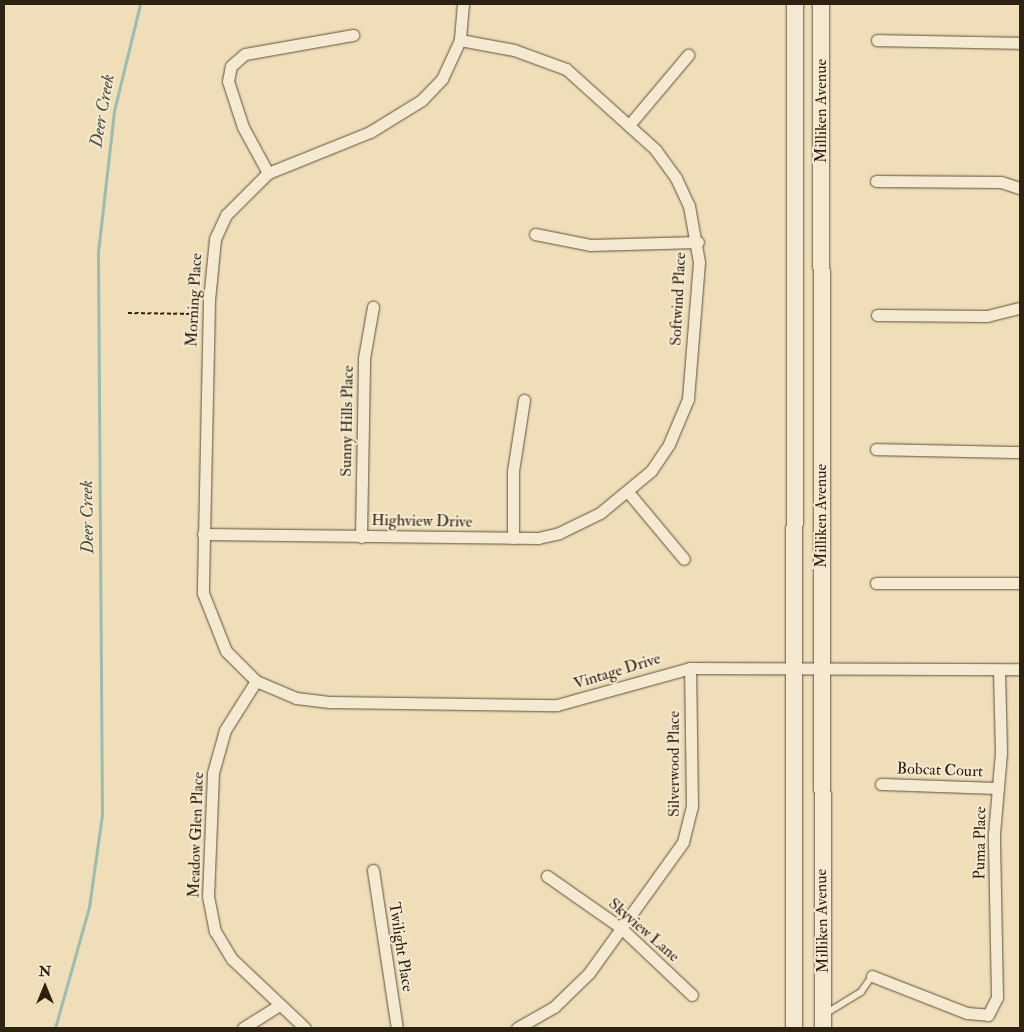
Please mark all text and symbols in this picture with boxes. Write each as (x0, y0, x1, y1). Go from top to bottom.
street label: Milliken Avenue (811, 59, 831, 163)
water label: Deer Creek (86, 73, 120, 149)
street label: Softwind Place (666, 252, 690, 346)
street label: Morning Place (182, 253, 206, 347)
street label: Sunny Hills Place (336, 365, 358, 477)
street label: Milliken Avenue (811, 464, 831, 568)
water label: Deer Creek (77, 480, 99, 554)
street label: Highview Drive (371, 511, 473, 531)
street label: Vintage Drive (571, 649, 663, 693)
street label: Silverwood Place (664, 711, 684, 817)
street label: Bobcat Court (896, 759, 984, 781)
street label: Meadow Glen Place (184, 772, 208, 898)
street label: Puma Place (970, 806, 990, 880)
street label: Milliken Avenue (811, 869, 833, 973)
street label: Skyview Lane (605, 894, 683, 966)
street label: Twilight Place (384, 901, 418, 993)
north arrow (20, 962, 70, 1012)
text: N (39, 963, 51, 980)

